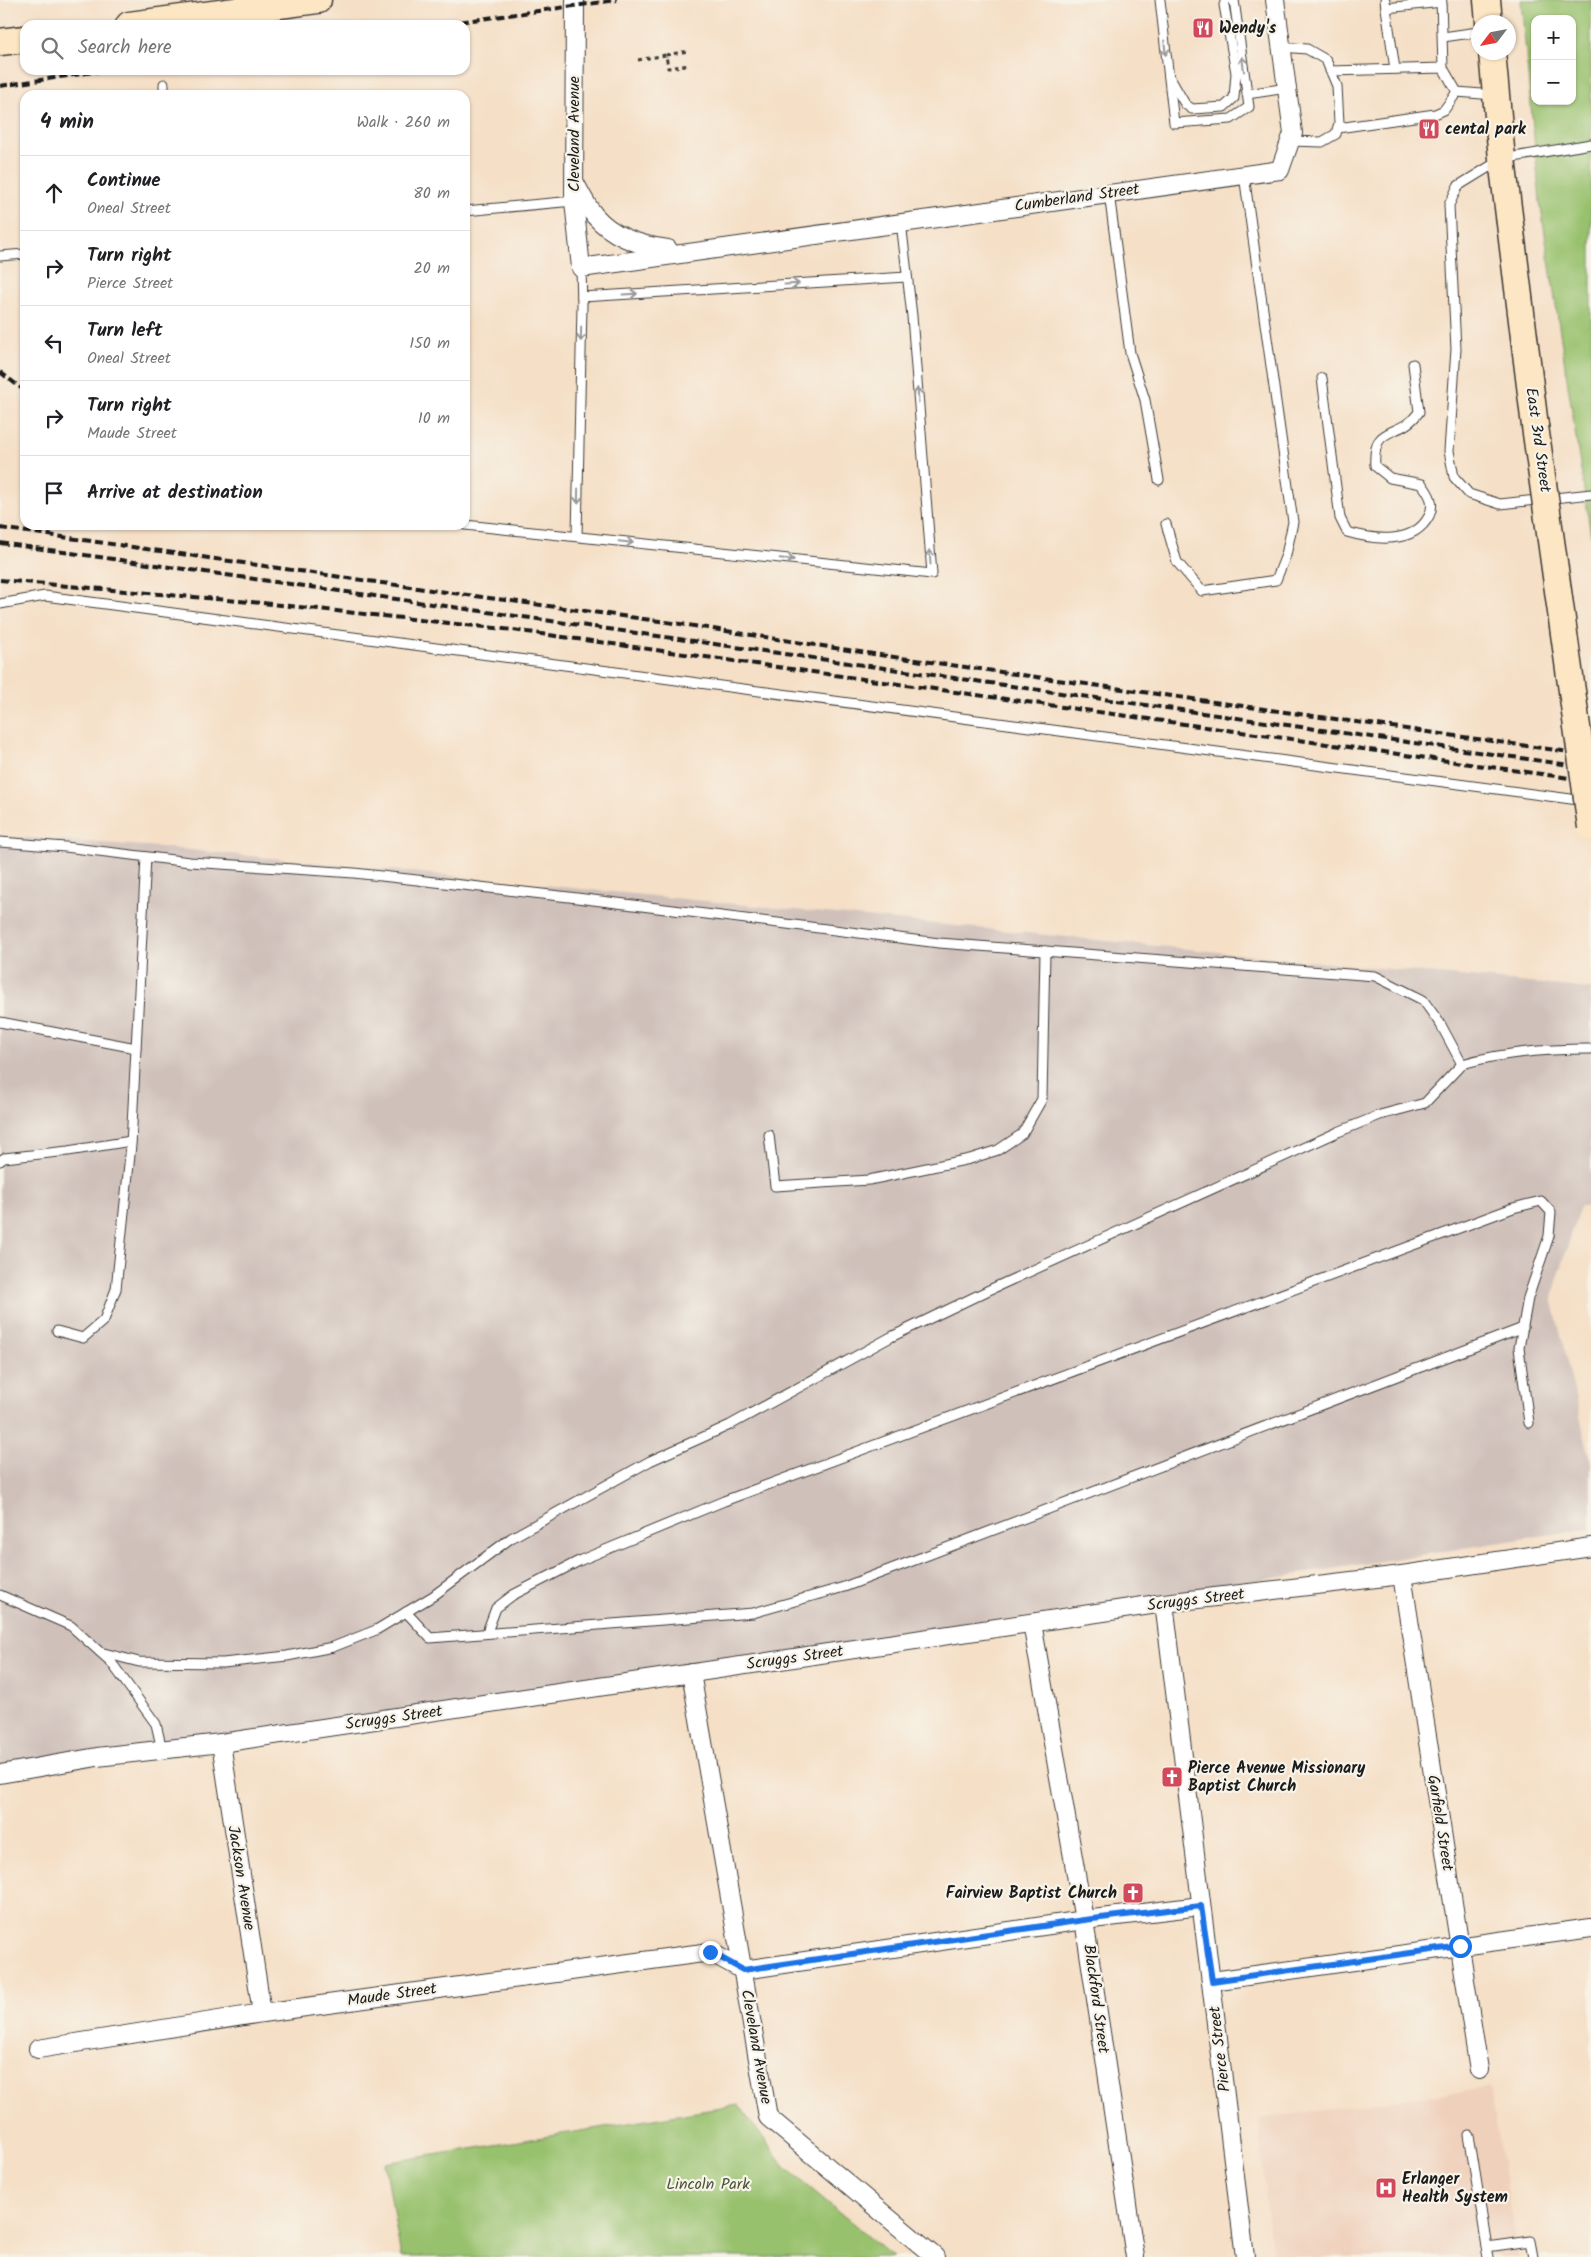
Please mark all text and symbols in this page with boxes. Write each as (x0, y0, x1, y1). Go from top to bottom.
north arrow (1471, 15, 1516, 60)
map controls (1531, 15, 1576, 105)
button: + (1531, 15, 1576, 60)
restaurant icon: Wendy's (1191, 16, 1215, 40)
place label: Wendy's (1219, 16, 1277, 41)
search box (20, 20, 470, 75)
text: Search here (78, 33, 172, 63)
icon: search (38, 34, 66, 62)
one-way arrow (1160, 40, 1170, 56)
one-way arrow (1238, 56, 1248, 72)
button: − (1531, 60, 1576, 105)
street label: Cleveland Avenue (562, 76, 587, 192)
text: 4 min (40, 106, 94, 139)
text: Walk · 260 m (357, 110, 450, 135)
restaurant icon: cental park (1417, 117, 1441, 141)
place label: cental park (1445, 117, 1527, 142)
text: Continue (87, 166, 160, 196)
street label: Cumberland Street (1013, 177, 1142, 219)
icon: ahead (40, 179, 68, 207)
text: 80 m (413, 181, 450, 206)
text: Oneal Street (87, 196, 171, 221)
text: Turn right (87, 241, 172, 271)
icon: right (40, 254, 68, 282)
text: 20 m (414, 256, 450, 281)
text: Pierce Street (87, 271, 173, 296)
one-way arrow (784, 280, 800, 289)
one-way arrow (622, 289, 638, 298)
text: Turn left (87, 316, 162, 346)
one-way arrow (577, 325, 586, 341)
icon: left (40, 329, 68, 357)
text: 150 m (409, 331, 450, 356)
text: Oneal Street (87, 346, 171, 371)
street label: East 3rd Street (1518, 386, 1558, 495)
one-way arrow (914, 387, 923, 403)
text: Turn right (87, 391, 172, 421)
icon: right (40, 404, 68, 432)
text: 10 m (418, 406, 450, 431)
text: Maude Street (87, 421, 177, 446)
text: Arrive at destination (87, 478, 263, 508)
icon: arrive (40, 479, 68, 507)
one-way arrow (573, 488, 583, 504)
one-way arrow (617, 537, 633, 547)
one-way arrow (926, 549, 935, 565)
one-way arrow (779, 554, 795, 564)
street label: Scruggs Street (1146, 1582, 1247, 1618)
street label: Scruggs Street (745, 1639, 846, 1677)
street label: Scruggs Street (344, 1699, 445, 1737)
place label: Pierce Avenue Missionary Baptist Church (1188, 1756, 1366, 1799)
church icon: Pierce Avenue Missionary Baptist Church (1160, 1765, 1184, 1789)
street label: Garfield Street (1420, 1773, 1460, 1874)
street label: Jackson Avenue (220, 1824, 262, 1932)
place label: Fairview Baptist Church (946, 1881, 1117, 1906)
church icon: Fairview Baptist Church (1121, 1881, 1145, 1905)
route start (1449, 1935, 1472, 1958)
route end (699, 1941, 722, 1964)
street label: Blackford Street (1076, 1943, 1116, 2056)
street label: Maude Street (346, 1976, 439, 2014)
street label: Cleveland Avenue (734, 1988, 778, 2106)
street label: Pierce Street (1202, 2004, 1238, 2093)
place label: Erlanger Health System (1402, 2167, 1508, 2210)
park label: Lincoln Park (666, 2172, 750, 2197)
hospital icon: Erlanger Health System (1374, 2176, 1398, 2200)

